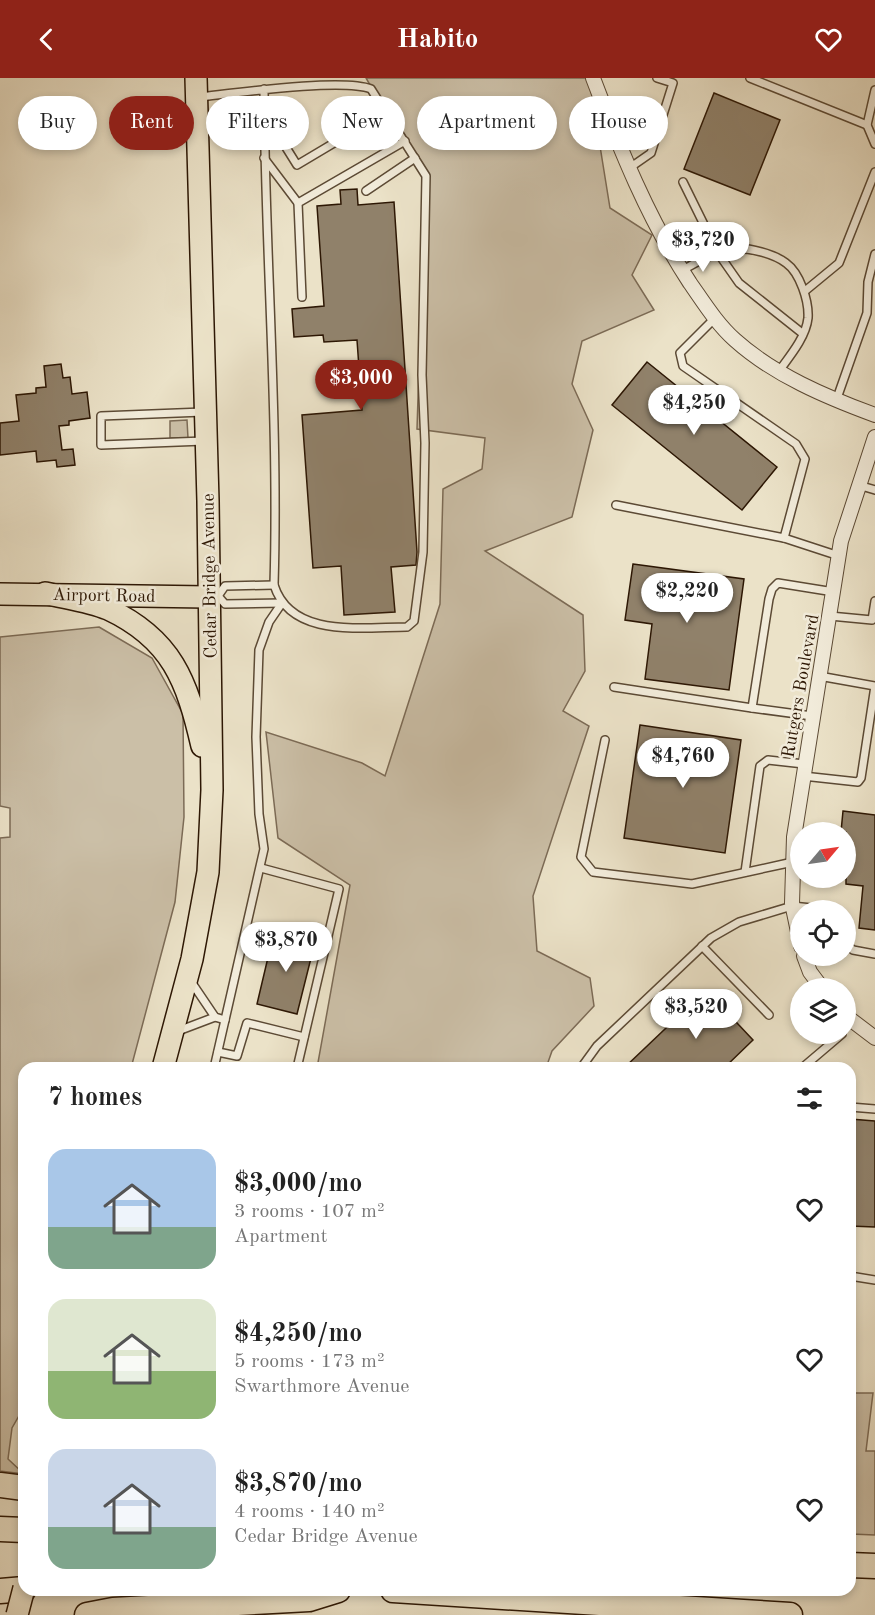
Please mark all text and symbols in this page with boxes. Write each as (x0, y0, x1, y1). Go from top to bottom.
icon: back (30, 23, 63, 56)
icon: heart (812, 23, 845, 56)
text: Habito (397, 26, 478, 53)
chip: Buy (18, 96, 97, 150)
chip: Rent (109, 96, 194, 150)
chip: Filters (206, 96, 309, 150)
chip: New (321, 96, 405, 150)
chip: Apartment (417, 96, 557, 150)
chip: House (569, 96, 668, 150)
pin: $3,720 (654, 222, 752, 273)
text: $3,720 (671, 231, 735, 251)
pin: $3,000 (312, 360, 410, 411)
text: $3,000 (329, 369, 393, 389)
pin: $4,250 (645, 385, 743, 436)
text: $4,250 (662, 394, 726, 414)
street label: Cedar Bridge Avenue (200, 493, 220, 659)
pin: $2,220 (638, 573, 736, 624)
text: $2,220 (655, 582, 719, 602)
street label: Airport Road (52, 586, 156, 606)
street label: Rutgers Boulevard (779, 613, 823, 760)
pin: $4,760 (634, 738, 732, 789)
text: $4,760 (651, 747, 715, 767)
north arrow (790, 822, 856, 888)
map controls (790, 822, 856, 1044)
button: locate (790, 900, 856, 966)
pin: $3,870 (237, 922, 335, 973)
text: $3,870 (254, 931, 318, 951)
button: layers (790, 978, 856, 1044)
pin: $3,520 (647, 989, 745, 1040)
text: $3,520 (664, 998, 728, 1018)
icon: filters (793, 1082, 826, 1115)
text: 7 homes (48, 1085, 142, 1111)
text: $3,000/mo (234, 1171, 362, 1197)
icon: home (96, 1173, 168, 1245)
icon: heart (793, 1193, 826, 1226)
text: 3 rooms · 107 m² (234, 1202, 384, 1222)
text: Apartment (234, 1227, 328, 1247)
text: $4,250/mo (234, 1321, 362, 1347)
icon: home (96, 1323, 168, 1395)
icon: heart (793, 1343, 826, 1376)
text: 5 rooms · 173 m² (234, 1352, 384, 1372)
text: Swarthmore Avenue (234, 1377, 410, 1397)
text: $3,870/mo (234, 1471, 362, 1497)
icon: home (96, 1473, 168, 1545)
icon: heart (793, 1493, 826, 1526)
text: 4 rooms · 140 m² (234, 1502, 384, 1522)
text: Cedar Bridge Avenue (234, 1527, 418, 1547)

